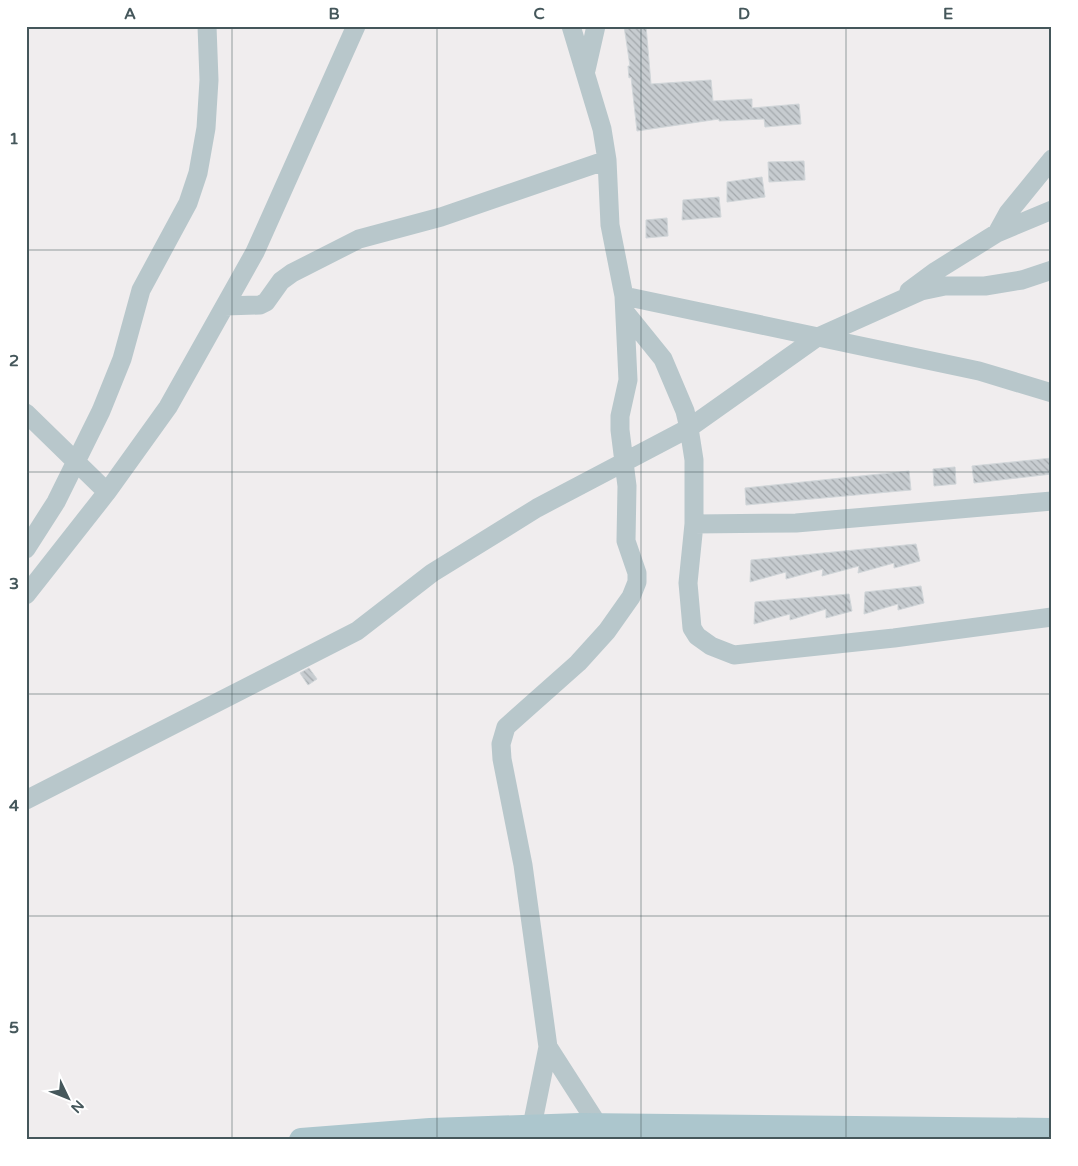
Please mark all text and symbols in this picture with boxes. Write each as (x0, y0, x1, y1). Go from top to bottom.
text: A (124, 4, 136, 24)
text: B (328, 4, 340, 24)
text: C (533, 4, 545, 24)
text: D (738, 4, 750, 24)
text: E (943, 4, 953, 24)
text: 1 (9, 129, 19, 149)
text: 2 (9, 351, 19, 371)
text: 3 (9, 574, 19, 594)
text: 4 (9, 796, 19, 816)
text: 5 (9, 1018, 19, 1038)
north arrow (42, 1074, 92, 1124)
text: N (67, 1097, 87, 1116)

